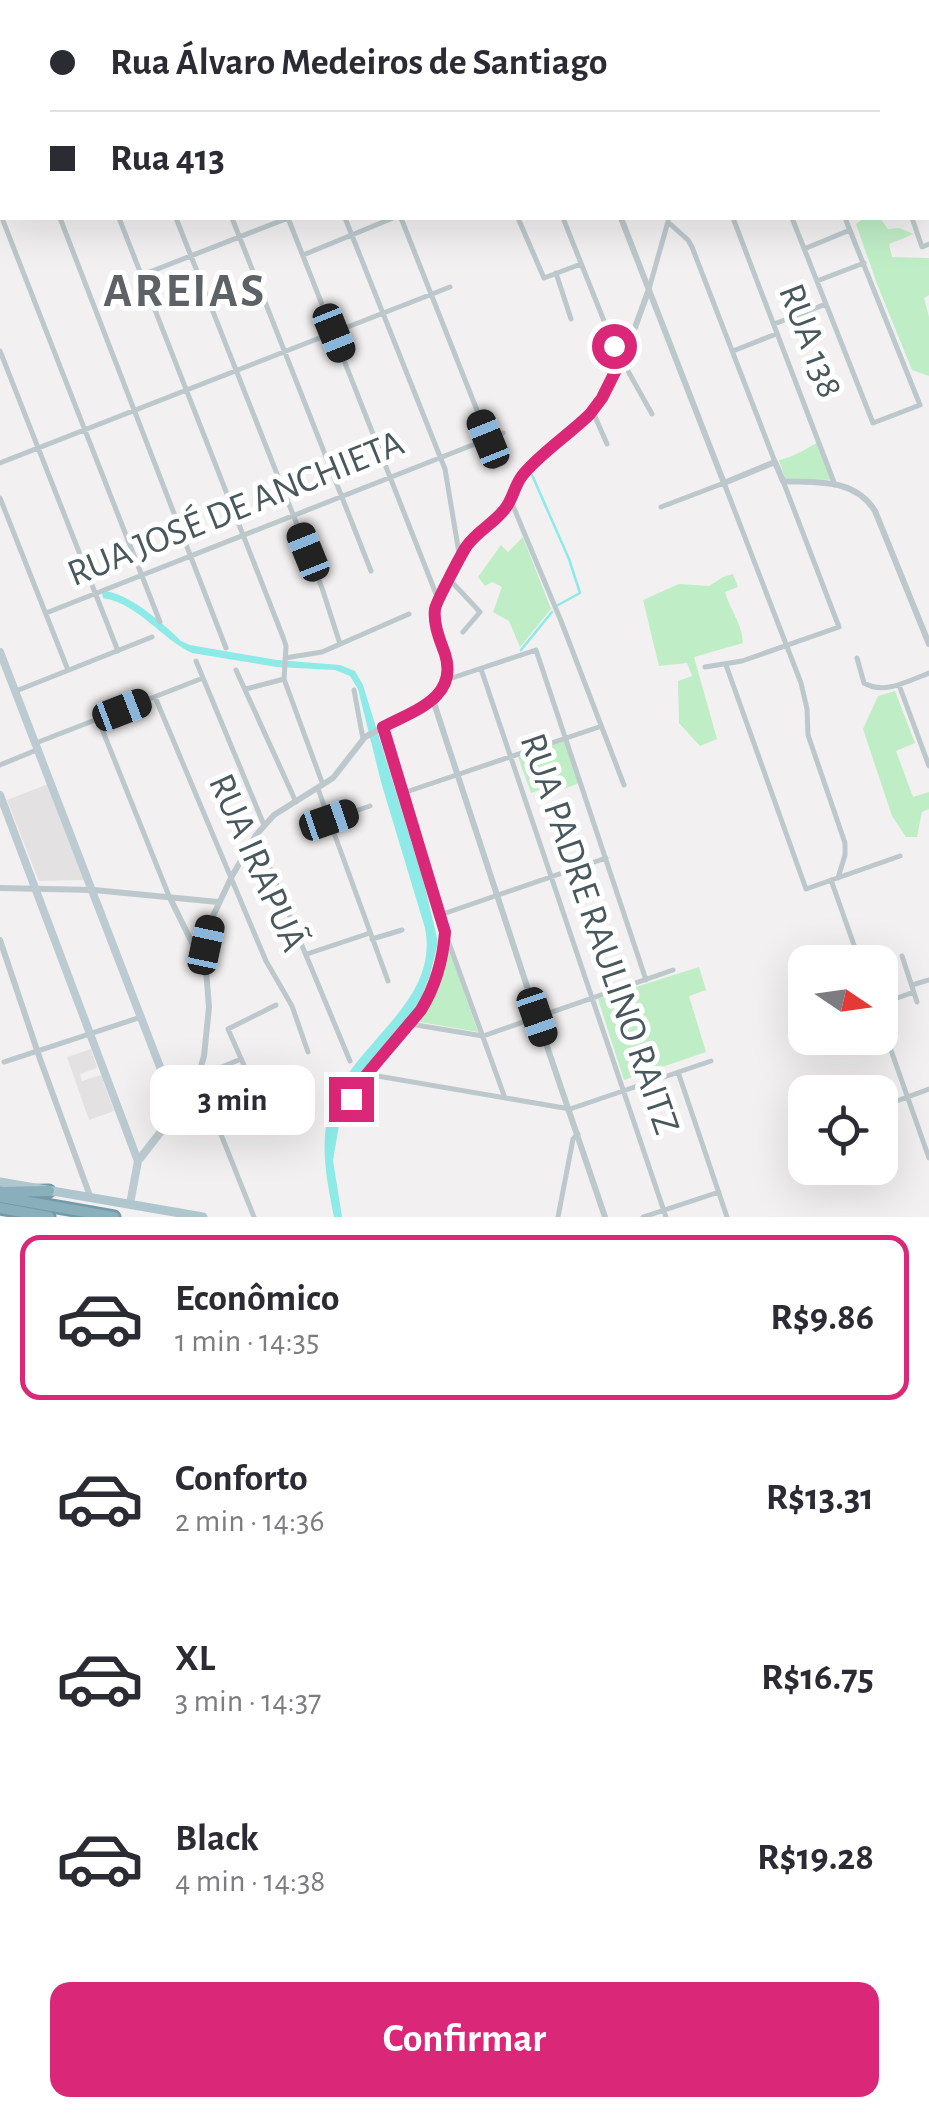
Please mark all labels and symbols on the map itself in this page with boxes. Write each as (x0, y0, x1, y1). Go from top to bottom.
district label: AREIAS (103, 268, 267, 316)
street label: RUA 138 (771, 279, 849, 403)
car (309, 300, 359, 366)
route start (592, 324, 637, 369)
car (463, 406, 513, 472)
street label: RUA JOSÉ DE ANCHIETA (61, 420, 409, 594)
car (283, 519, 333, 585)
car (89, 685, 155, 735)
street label: RUA PADRE RAULINO RAITZ (512, 729, 686, 1139)
street label: RUA IRAPUÃ (201, 767, 316, 957)
car (296, 796, 362, 844)
car (185, 913, 227, 977)
north arrow (788, 945, 898, 1055)
car (513, 984, 561, 1050)
callout: 3 min (151, 1064, 316, 1134)
route end (329, 1077, 374, 1122)

